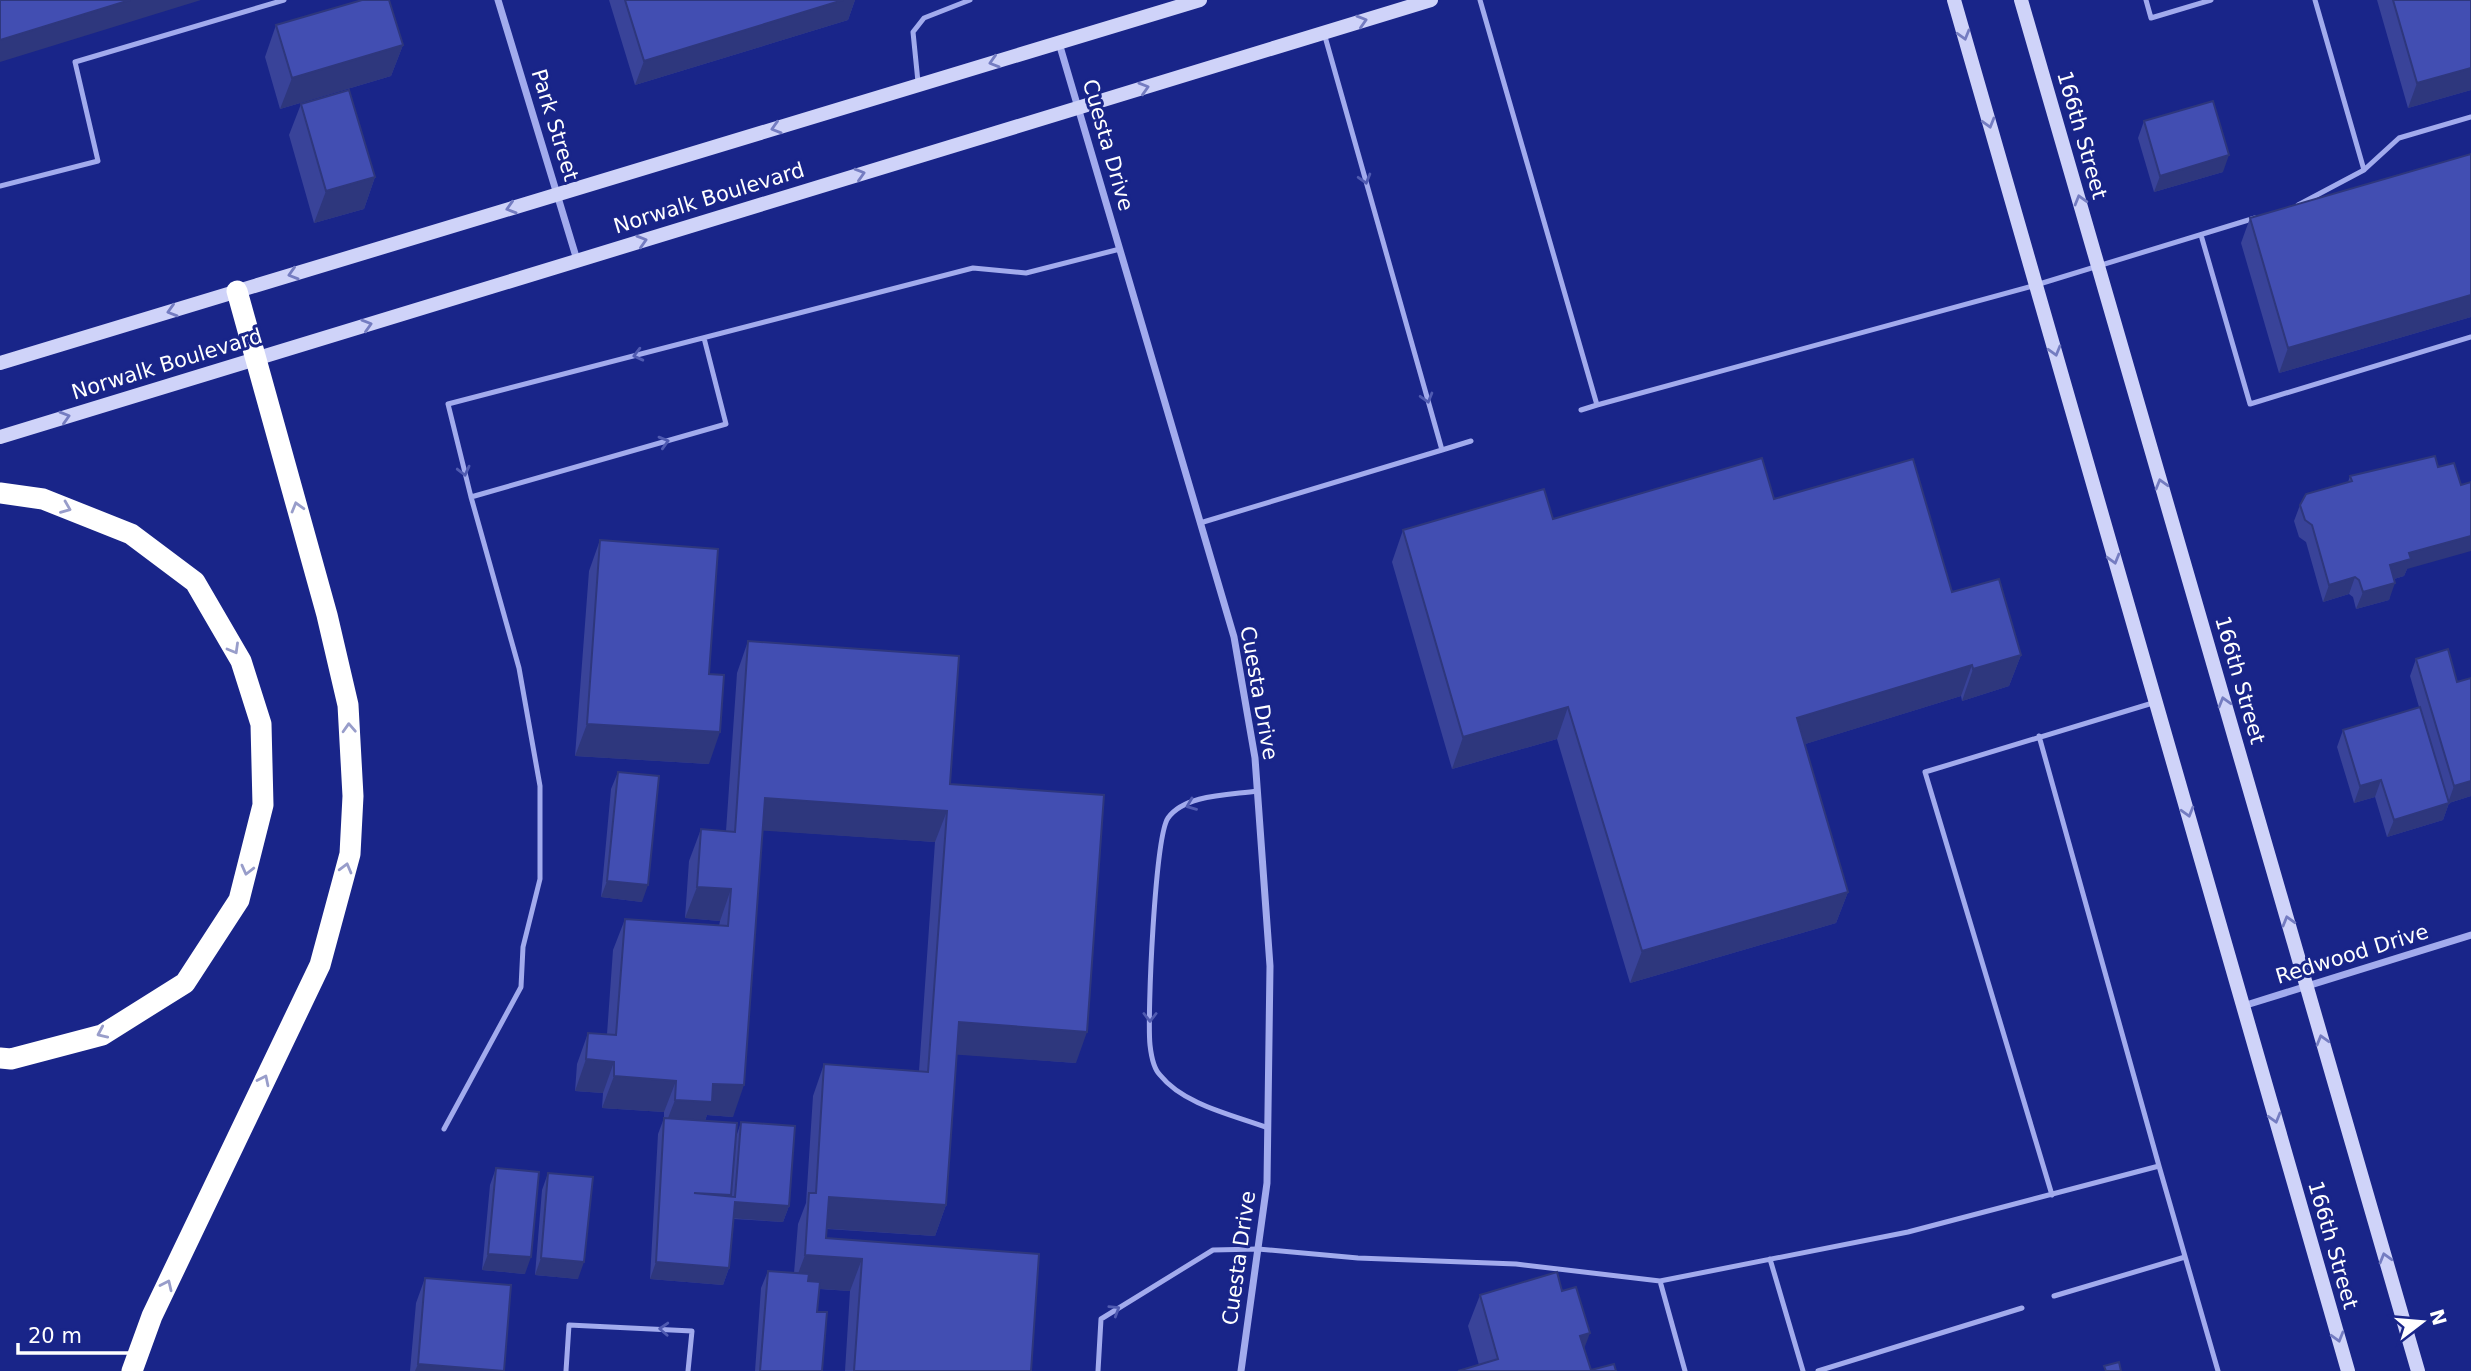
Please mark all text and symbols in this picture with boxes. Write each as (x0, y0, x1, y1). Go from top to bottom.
one-way arrow (1356, 15, 1368, 30)
one-way arrow (1956, 29, 1970, 41)
one-way arrow (988, 54, 1000, 69)
street label: Park Street (527, 66, 583, 184)
street label: 166th Street (2052, 68, 2112, 202)
street label: Cuesta Drive (1078, 77, 1138, 213)
one-way arrow (1138, 81, 1150, 96)
one-way arrow (1981, 117, 1996, 129)
one-way arrow (770, 120, 782, 135)
street label: Norwalk Boulevard (611, 158, 807, 238)
one-way arrow (854, 168, 866, 183)
one-way arrow (1357, 173, 1372, 185)
one-way arrow (2073, 195, 2088, 207)
one-way arrow (506, 200, 518, 215)
one-way arrow (636, 234, 648, 249)
one-way arrow (288, 266, 300, 280)
one-way arrow (166, 302, 178, 317)
one-way arrow (360, 319, 373, 333)
street label: Norwalk Boulevard (69, 324, 265, 404)
one-way arrow (2046, 345, 2061, 357)
one-way arrow (632, 347, 644, 361)
one-way arrow (1419, 392, 1434, 404)
one-way arrow (59, 411, 71, 425)
one-way arrow (658, 436, 670, 450)
one-way arrow (456, 464, 470, 476)
one-way arrow (2155, 478, 2170, 490)
one-way arrow (59, 500, 71, 514)
one-way arrow (290, 501, 305, 513)
one-way arrow (2106, 552, 2121, 564)
street label: 166th Street (2210, 613, 2270, 747)
street label: Cuesta Drive (1235, 624, 1283, 762)
one-way arrow (226, 642, 239, 655)
one-way arrow (2218, 696, 2233, 708)
one-way arrow (342, 722, 357, 733)
one-way arrow (1186, 796, 1198, 810)
one-way arrow (2179, 806, 2194, 818)
one-way arrow (338, 862, 352, 874)
one-way arrow (241, 864, 255, 876)
one-way arrow (2281, 915, 2296, 927)
street label: Redwood Drive (2273, 919, 2431, 989)
one-way arrow (1142, 1012, 1158, 1023)
one-way arrow (97, 1025, 109, 1039)
one-way arrow (2316, 1034, 2330, 1046)
one-way arrow (256, 1075, 270, 1087)
one-way arrow (2267, 1112, 2282, 1124)
street label: 166th Street (2303, 1178, 2363, 1312)
street label: Cuesta Drive (1218, 1189, 1260, 1327)
one-way arrow (2379, 1253, 2394, 1265)
one-way arrow (159, 1280, 173, 1292)
north arrow (2387, 1287, 2457, 1357)
one-way arrow (1107, 1306, 1120, 1319)
text: N (2426, 1307, 2451, 1328)
scale bar (18, 1312, 136, 1356)
one-way arrow (658, 1322, 669, 1337)
text: 20 m (28, 1324, 82, 1348)
one-way arrow (2330, 1331, 2344, 1343)

